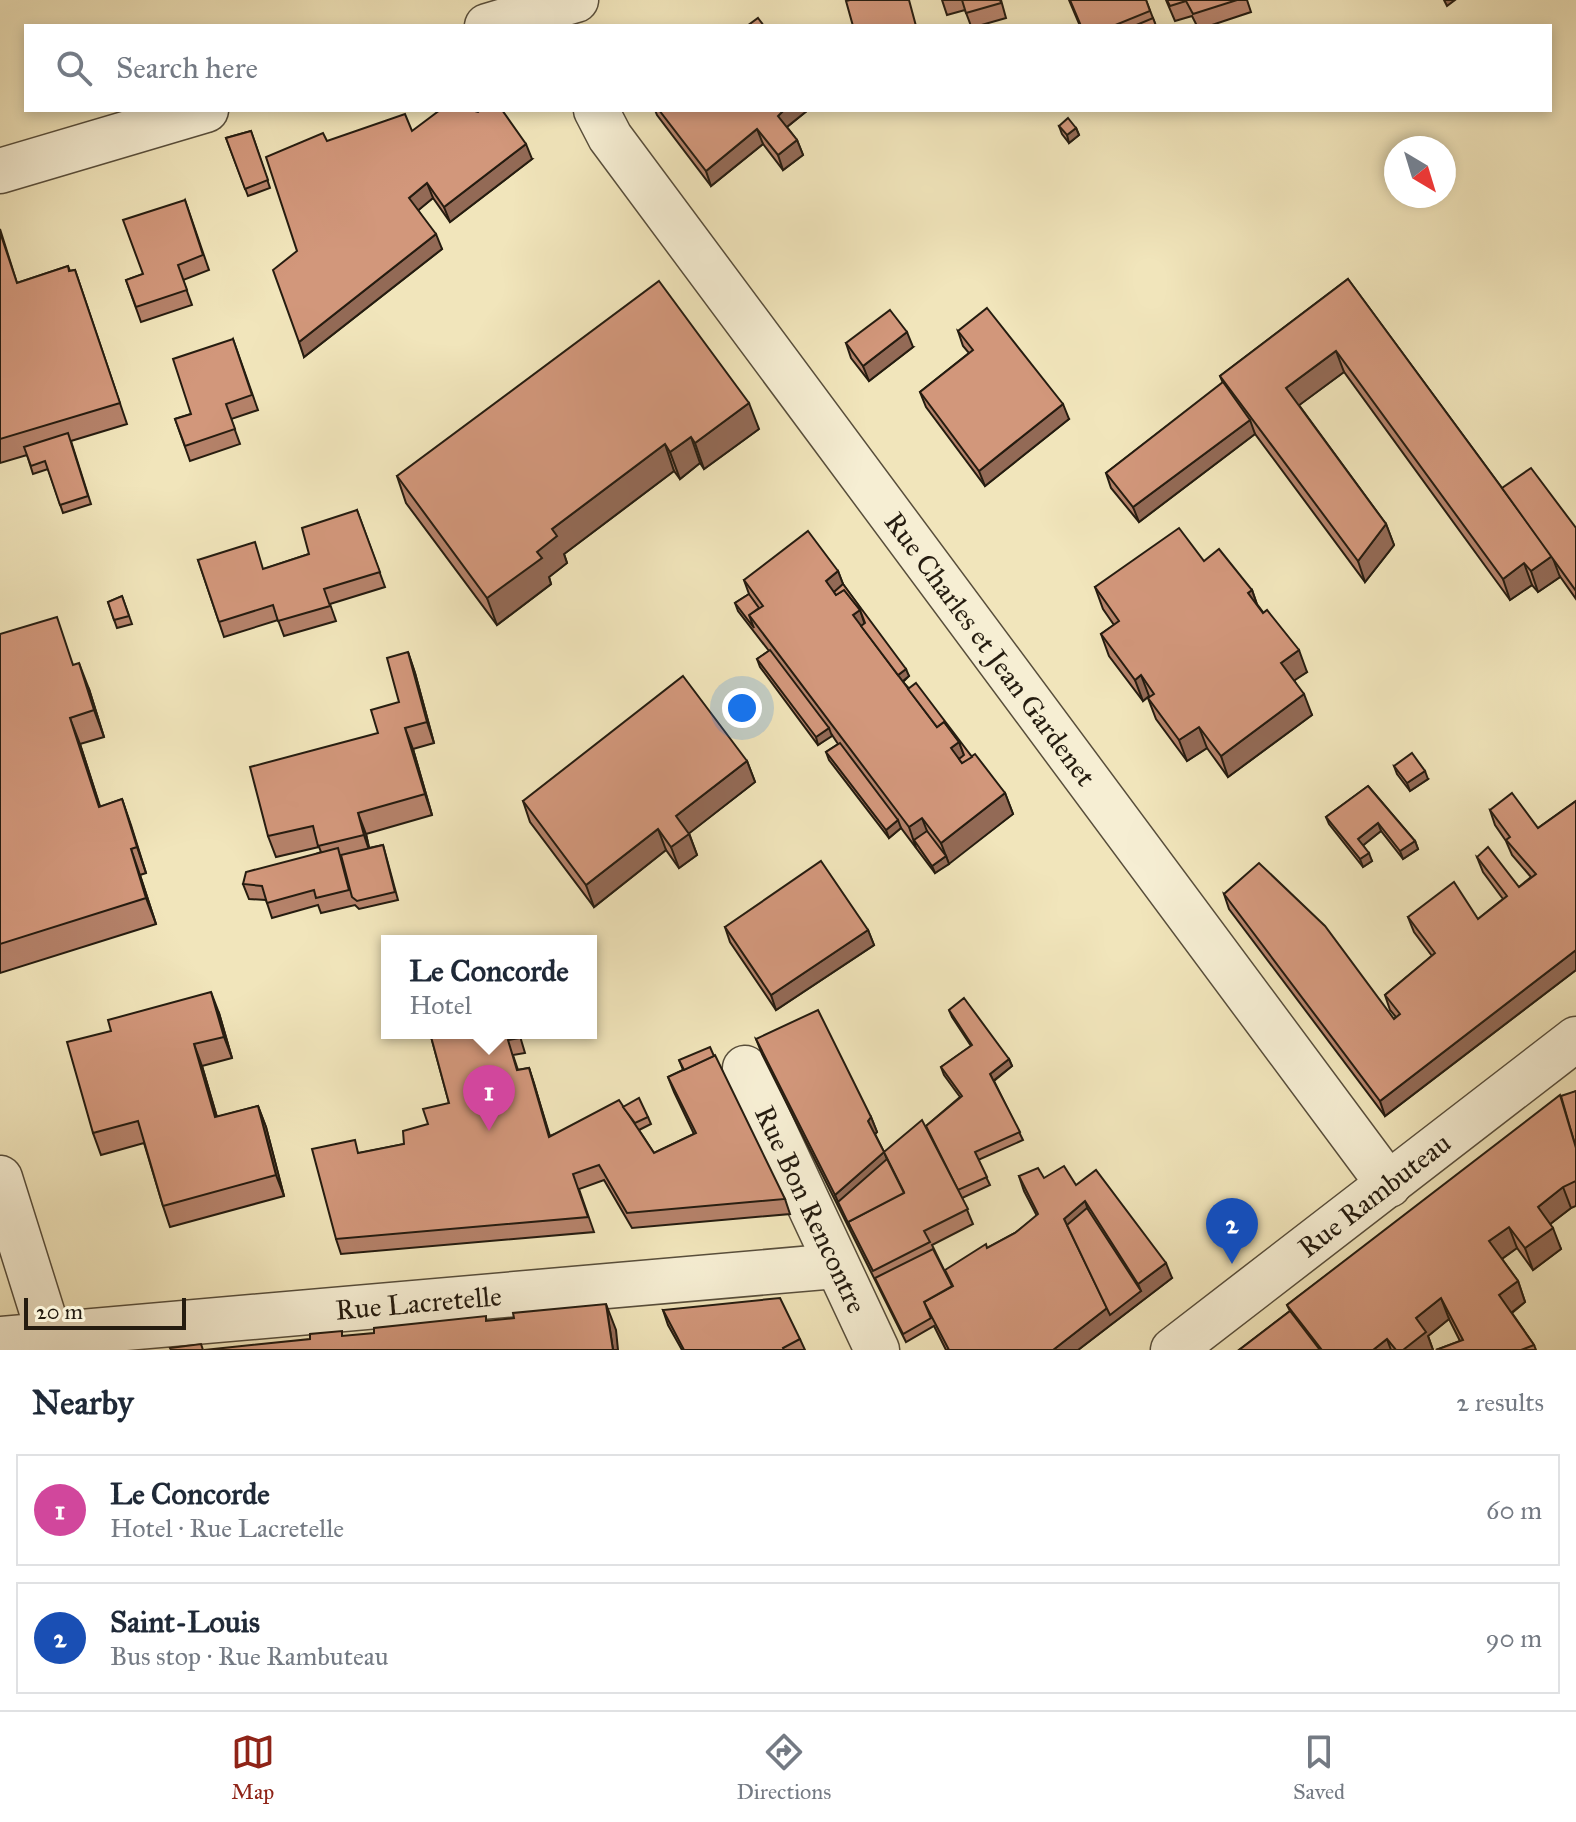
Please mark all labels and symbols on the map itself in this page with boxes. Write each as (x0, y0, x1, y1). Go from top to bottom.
north arrow (1384, 136, 1456, 208)
street label: Rue Charles et Jean Gardenet (877, 505, 1104, 793)
your location (722, 688, 762, 728)
pin: 1 (463, 1065, 515, 1131)
street label: Rue Bon Rencontre (747, 1100, 875, 1319)
street label: Rue Rambuteau (1291, 1125, 1458, 1265)
pin: 2 (1206, 1198, 1258, 1264)
street label: Rue Lacretelle (334, 1278, 503, 1327)
scale bar (24, 1294, 186, 1330)

